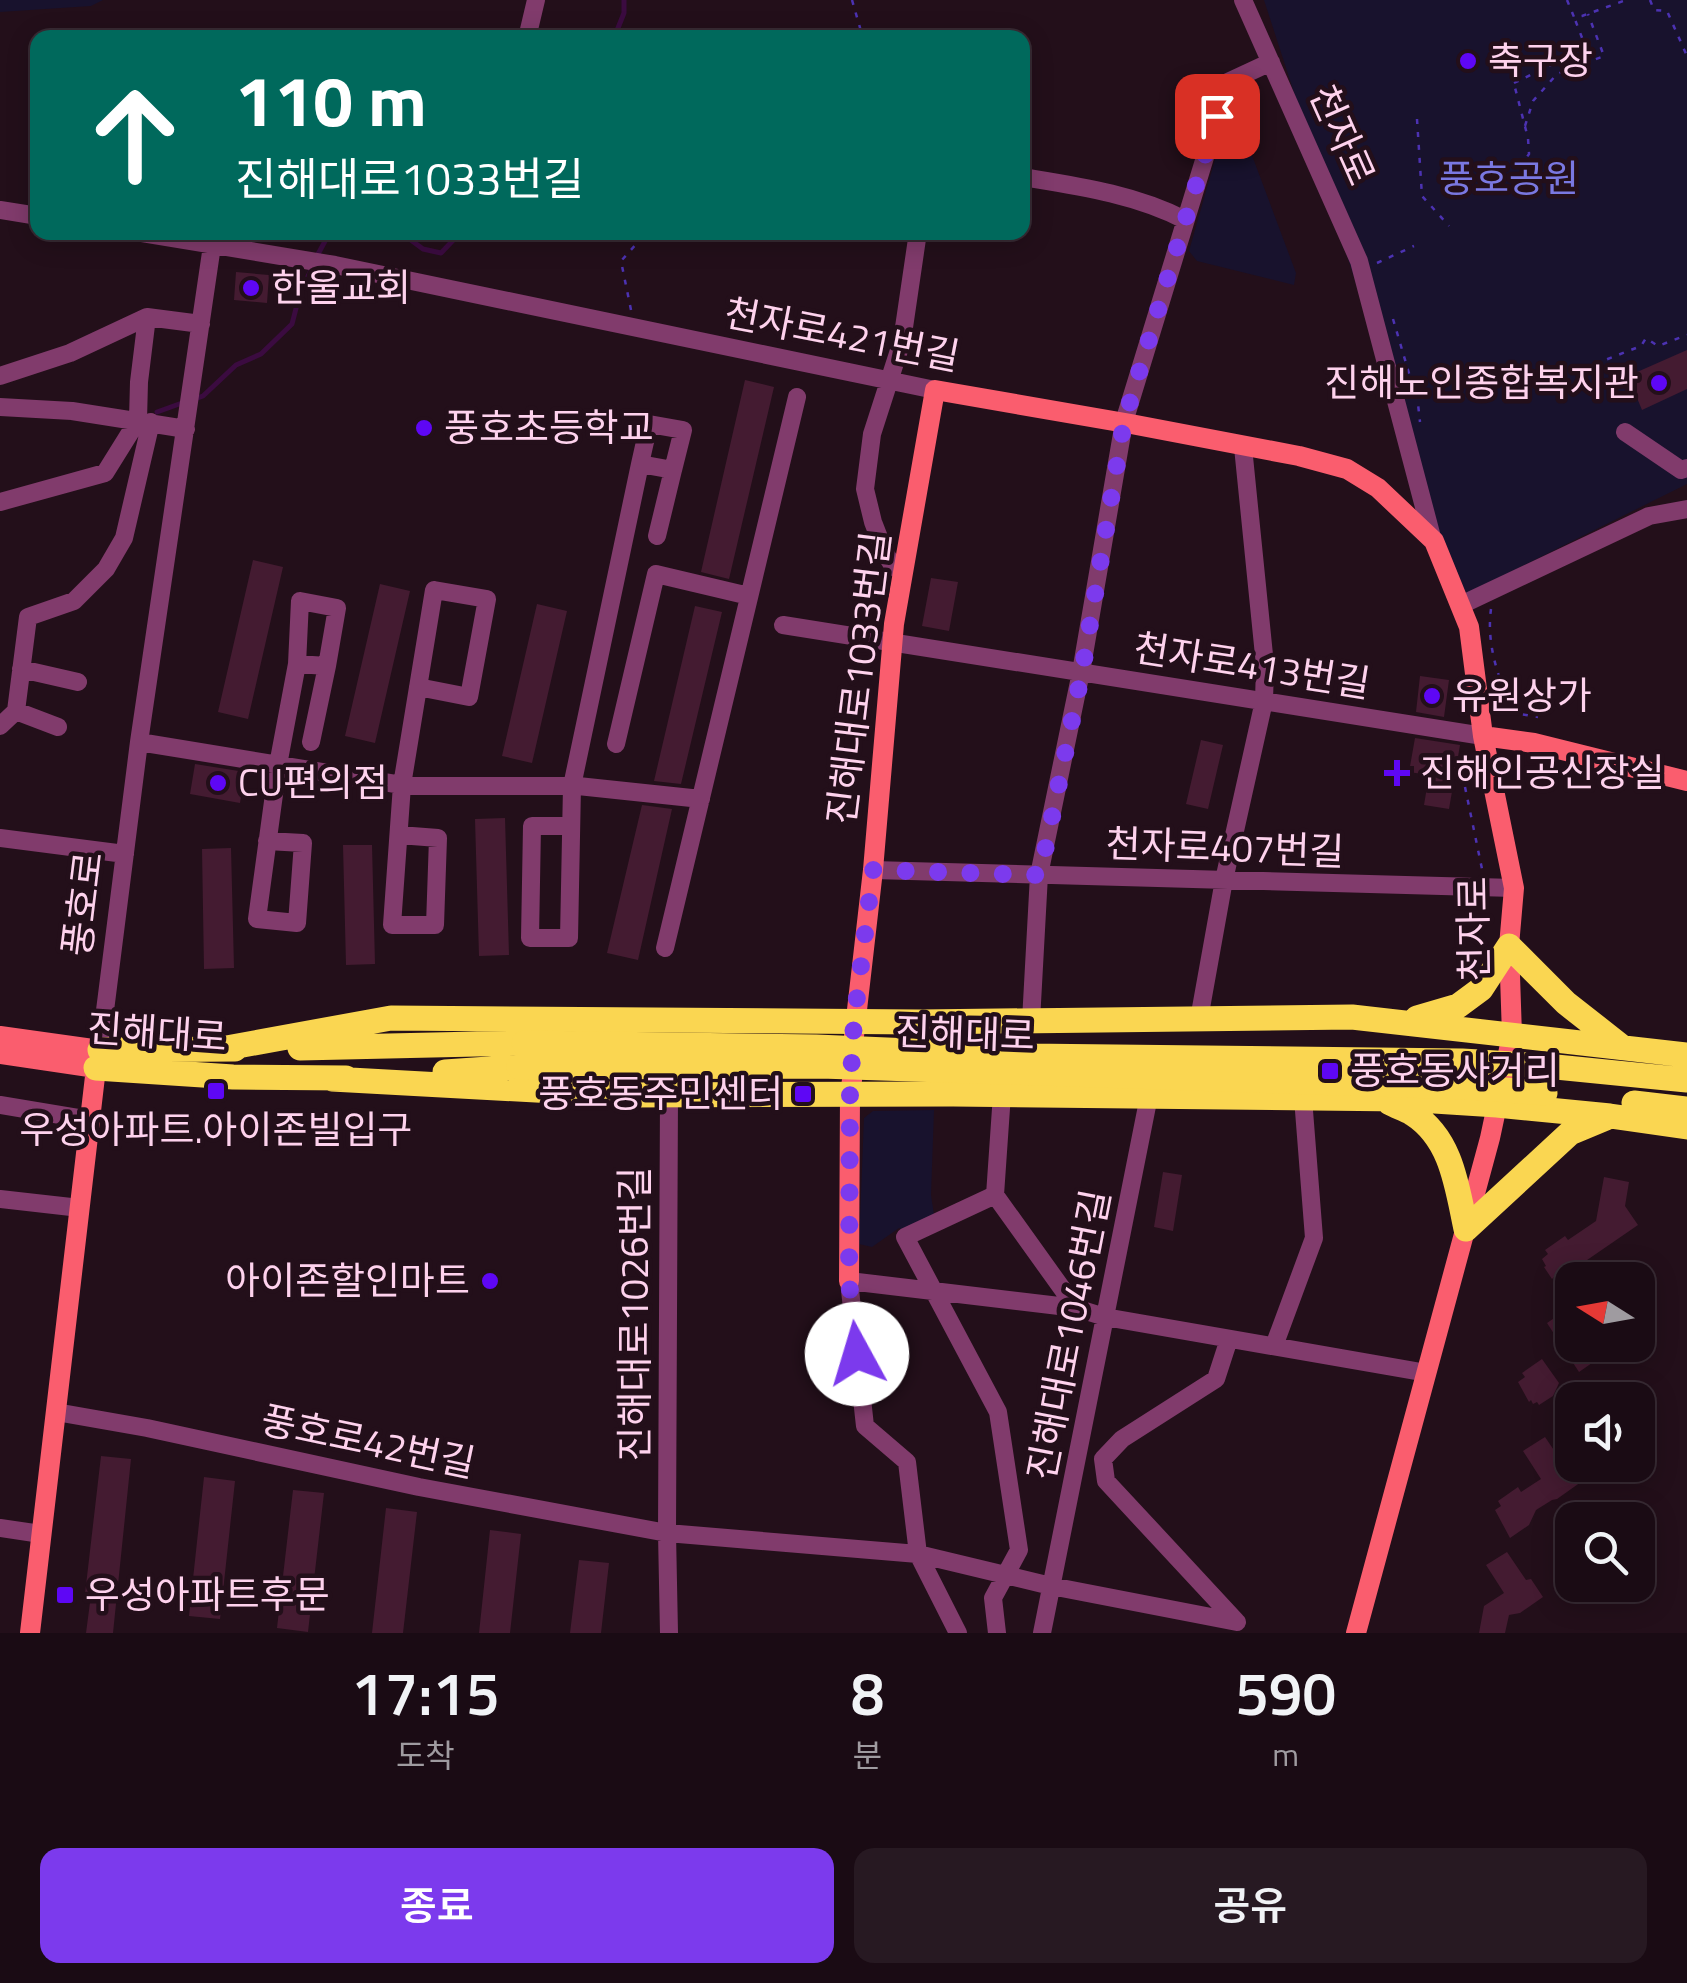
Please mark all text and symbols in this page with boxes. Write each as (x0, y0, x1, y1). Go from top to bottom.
place label: 축구장 (1488, 31, 1593, 89)
text: 110 m (235, 47, 427, 153)
marker: 축구장 (1457, 50, 1479, 72)
icon: ahead (70, 70, 200, 200)
pin (1175, 74, 1260, 159)
street label: 천자로 (1295, 75, 1391, 194)
icon: arrive (1190, 89, 1245, 144)
text: 진해대로1033번길 (235, 144, 584, 212)
park label: 풍호공원 (1439, 149, 1579, 207)
place label: 한울교회 (271, 258, 411, 316)
marker: 한울교회 (240, 277, 262, 299)
street label: 천자로421번길 (720, 283, 965, 385)
place label: 진해노인종합복지관 (1324, 353, 1639, 411)
marker: 진해노인종합복지관 (1648, 372, 1670, 394)
place label: 풍호초등학교 (444, 398, 654, 456)
marker: 풍호초등학교 (413, 417, 435, 439)
street label: 진해대로1033번길 (811, 528, 905, 828)
street label: 천자로413번길 (1130, 618, 1375, 712)
place label: 유원상가 (1452, 666, 1592, 724)
marker: 유원상가 (1421, 685, 1443, 707)
place label: 진해인공신장실 (1420, 743, 1665, 801)
place label: CU편의점 (238, 753, 388, 811)
marker: 진해인공신장실 (1384, 760, 1410, 786)
marker: CU편의점 (207, 772, 229, 794)
street label: 천자로407번길 (1105, 814, 1345, 880)
street label: 풍호로 (47, 848, 117, 959)
street label: 천자로 (1443, 876, 1503, 982)
street label: 진해대로 (85, 998, 229, 1066)
street label: 진해대로 (894, 1002, 1036, 1064)
place label: 풍호동사거리 (1350, 1041, 1560, 1099)
marker: 풍호동사거리 (1319, 1060, 1341, 1082)
place label: 풍호동주민센터 (538, 1064, 783, 1122)
marker: 우성아파트.아이존빌입구 (205, 1080, 227, 1102)
marker: 풍호동주민센터 (792, 1083, 814, 1105)
place label: 우성아파트.아이존빌입구 (20, 1100, 412, 1158)
street label: 진해대로1026번길 (605, 1167, 663, 1461)
street label: 진해대로1046번길 (1011, 1185, 1125, 1485)
place label: 아이존할인마트 (225, 1251, 470, 1309)
north arrow (1555, 1262, 1655, 1362)
map controls (1555, 1262, 1655, 1602)
marker: 아이존할인마트 (479, 1270, 501, 1292)
position arrow (805, 1302, 909, 1406)
button: sound (1555, 1382, 1655, 1482)
street label: 풍호로42번길 (256, 1390, 481, 1492)
button: search (1555, 1502, 1655, 1602)
place label: 우성아파트후문 (85, 1565, 330, 1623)
marker: 우성아파트후문 (54, 1584, 76, 1606)
text: 17:15 (351, 1647, 500, 1738)
text: 8 (851, 1647, 884, 1738)
text: 590 (1235, 1647, 1336, 1738)
text: m (1272, 1730, 1299, 1778)
text: 도착 (396, 1731, 455, 1779)
text: 분 (853, 1731, 882, 1779)
button: 종료 (40, 1848, 834, 1963)
button: 공유 (854, 1848, 1647, 1963)

